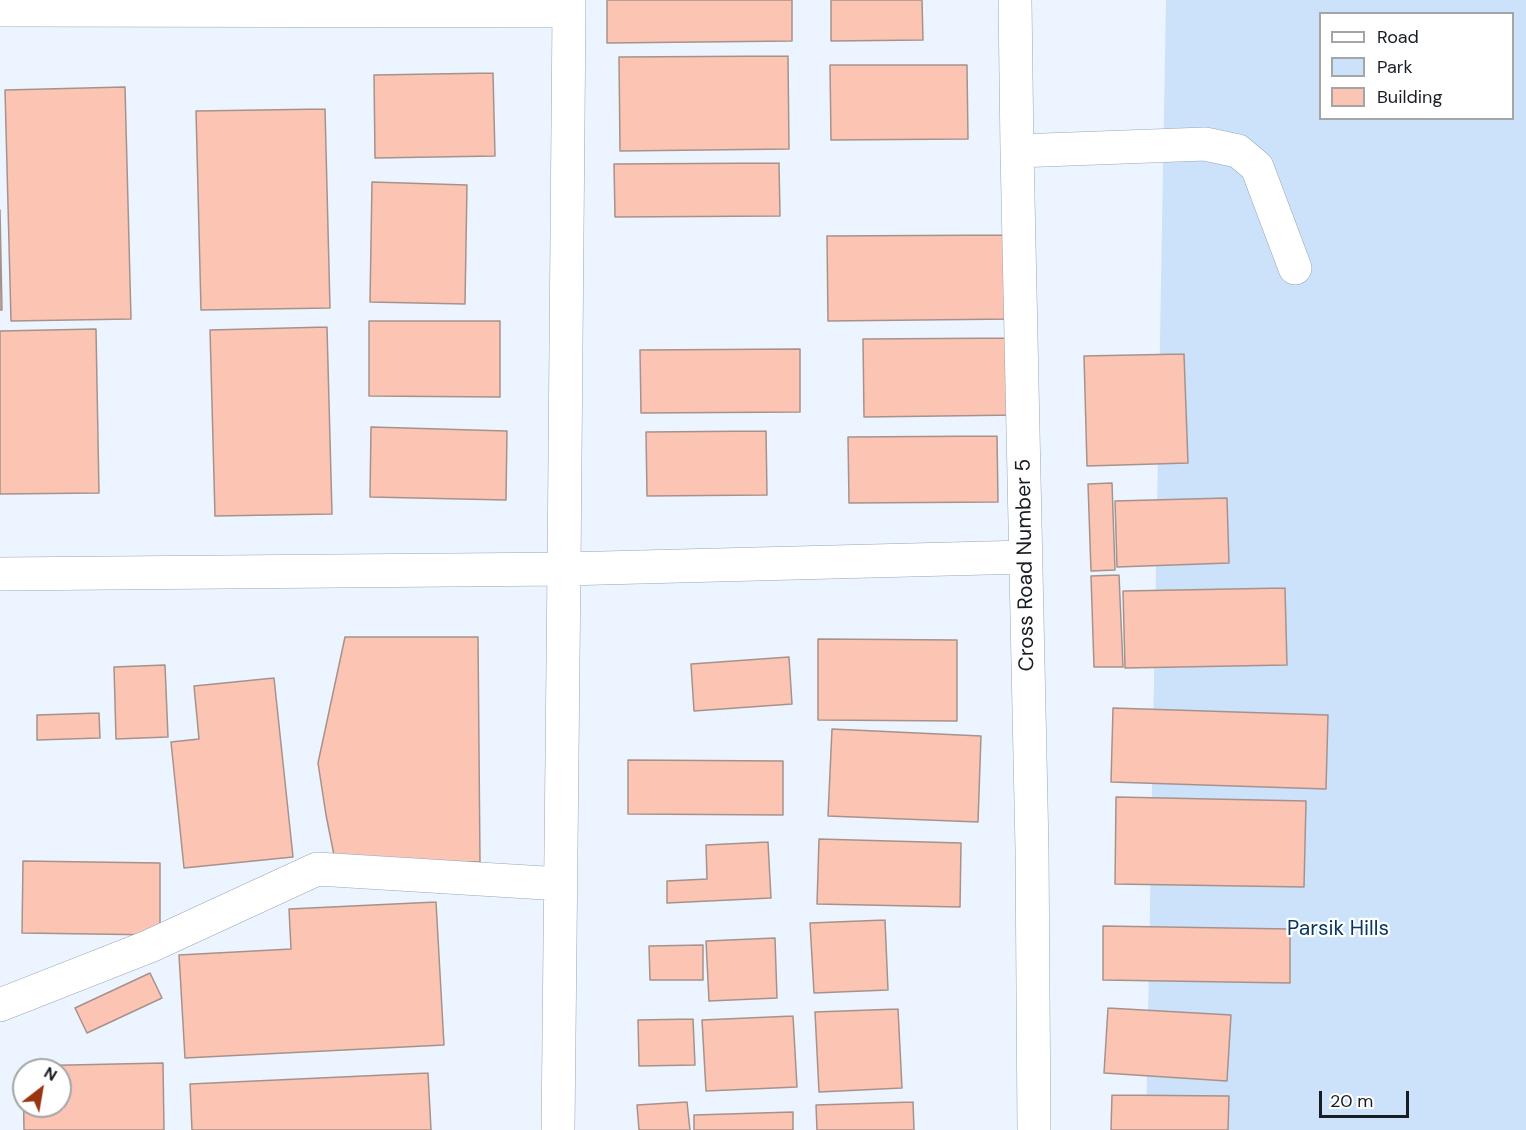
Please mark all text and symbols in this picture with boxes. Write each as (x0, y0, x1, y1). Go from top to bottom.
legend (1319, 12, 1514, 120)
text: Road (1377, 25, 1419, 49)
text: Park (1377, 55, 1413, 79)
text: Building (1377, 85, 1442, 109)
street label: Cross Road Number 5 (1012, 459, 1040, 671)
park label: Parsik Hills (1287, 916, 1389, 942)
north arrow (12, 1058, 72, 1118)
text: N (40, 1062, 61, 1086)
scale bar (1322, 1079, 1412, 1117)
text: 20 m (1330, 1089, 1373, 1113)

